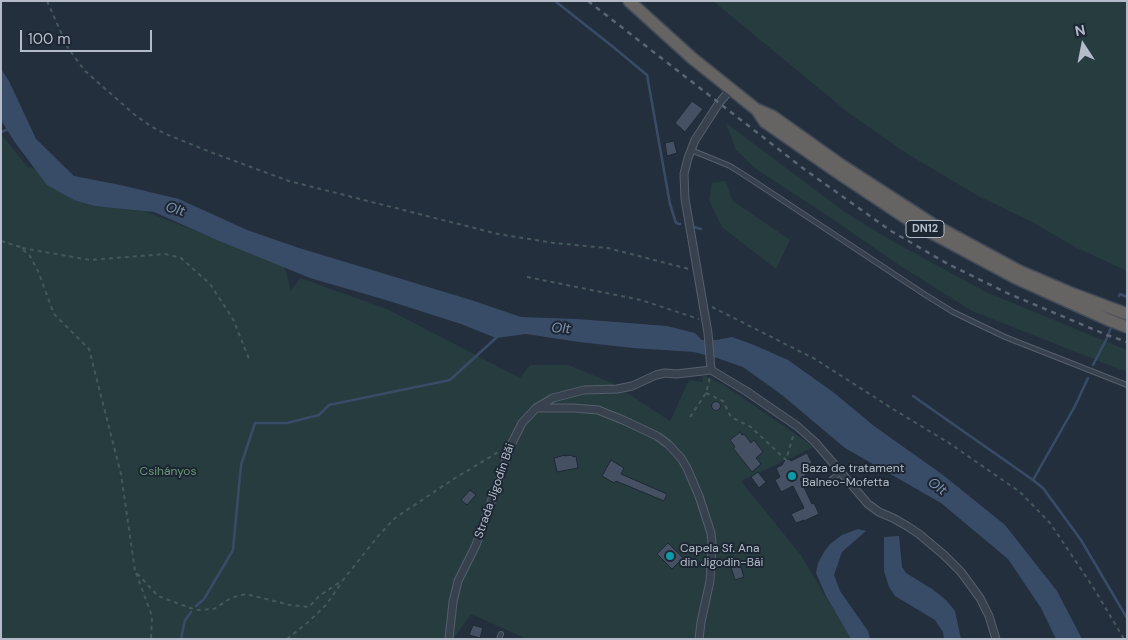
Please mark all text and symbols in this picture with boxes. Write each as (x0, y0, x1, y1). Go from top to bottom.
scale bar (22, 20, 155, 52)
north arrow (1058, 20, 1108, 70)
text: N (1073, 20, 1087, 40)
text: 100 m (28, 29, 71, 49)
water label: Olt (163, 199, 187, 221)
road number: DN12 (906, 220, 944, 238)
water label: Olt (551, 320, 571, 338)
street label: Strada Jigodin Băi (472, 442, 518, 540)
place label: Baza de tratament Balneo-Mofetta (802, 462, 904, 490)
park label: Csihányos (140, 465, 196, 479)
marker: Baza de tratament Balneo-Mofetta (786, 470, 798, 482)
water label: Olt (924, 474, 950, 500)
place label: Capela Sf. Ana din Jigodin-Băi (680, 542, 763, 570)
marker: Capela Sf. Ana din Jigodin-Băi (664, 550, 676, 562)

